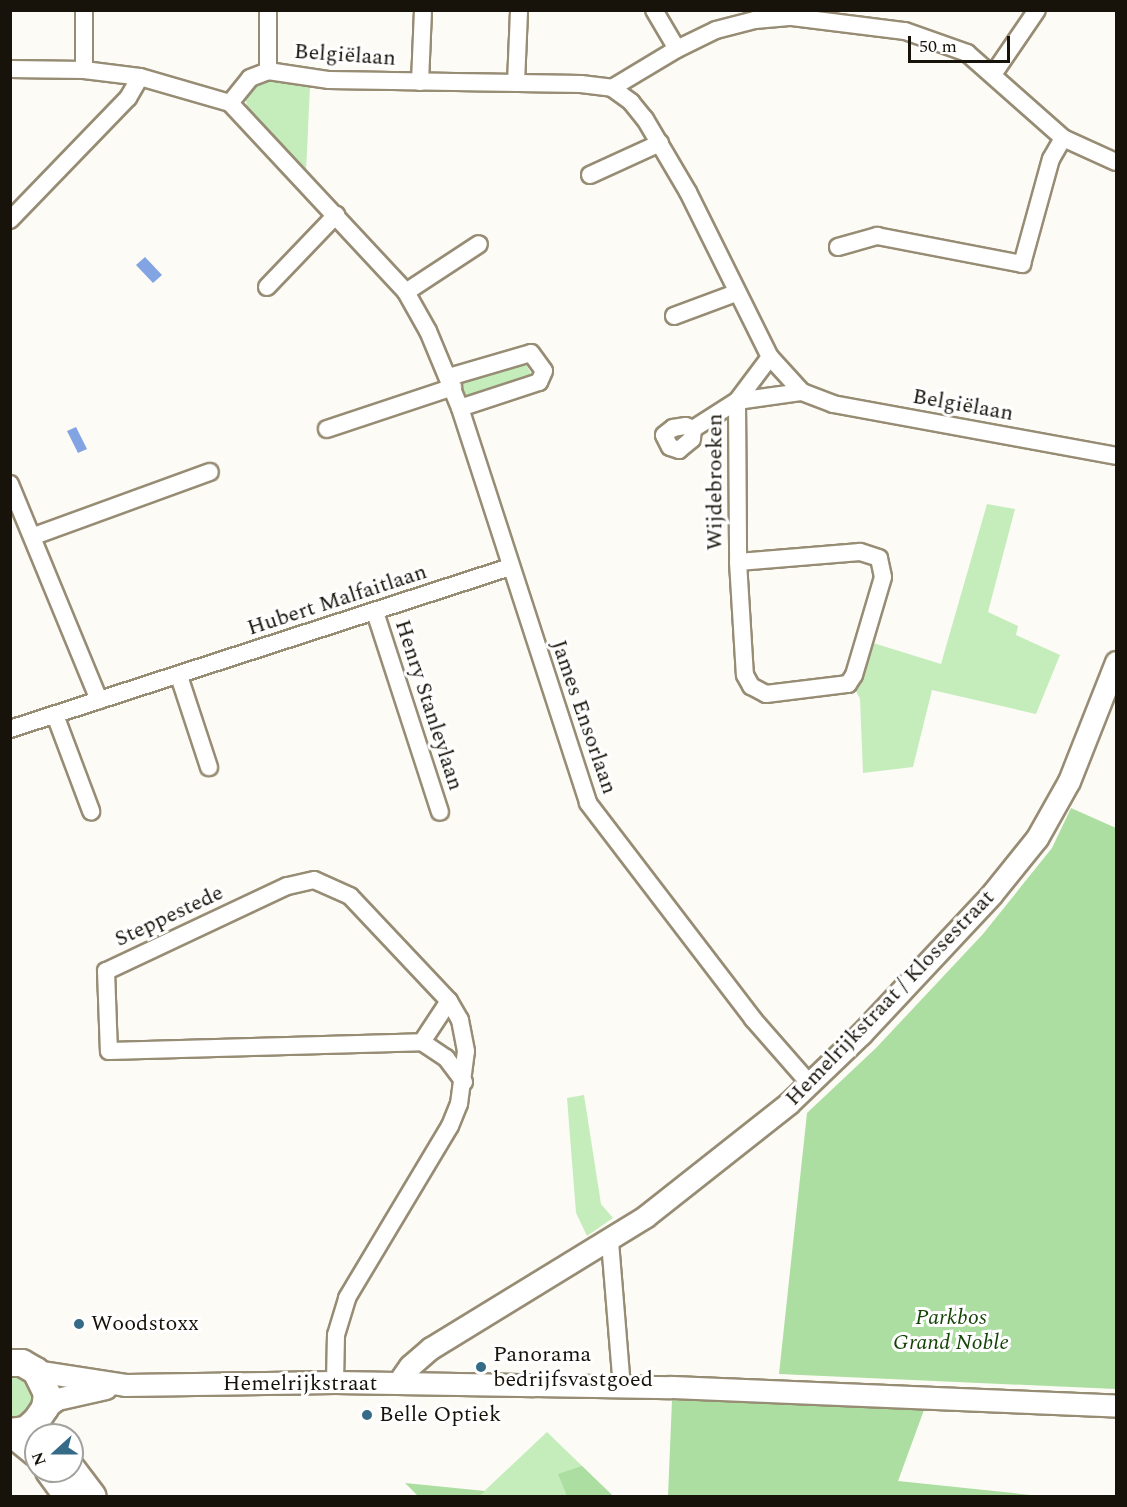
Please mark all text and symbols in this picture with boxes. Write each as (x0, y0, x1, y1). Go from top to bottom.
scale bar (911, 24, 1013, 62)
text: 50 m (919, 33, 957, 60)
street label: Belgiëlaan (293, 38, 397, 72)
street label: Belgiëlaan (910, 383, 1016, 427)
street label: Wijdebroeken (702, 413, 728, 551)
street label: Hubert Malfaitlaan (244, 559, 430, 641)
street label: Henry Stanleylaan (389, 616, 469, 794)
street label: James Ensorlaan (545, 636, 623, 798)
street label: Steppestede (111, 879, 227, 953)
street label: Hemelrijkstraat / Klossestraat (780, 885, 1000, 1111)
park label: Parkbos Grand Noble (893, 1304, 1009, 1356)
place label: Woodstoxx (91, 1311, 199, 1337)
marker: Woodstoxx (72, 1317, 86, 1331)
place label: Panorama bedrijfsvastgoed (493, 1341, 653, 1392)
marker: Panorama bedrijfsvastgoed (474, 1360, 488, 1374)
street label: Hemelrijkstraat (223, 1371, 377, 1397)
place label: Belle Optiek (379, 1402, 501, 1428)
marker: Belle Optiek (360, 1408, 374, 1422)
north arrow (24, 1423, 84, 1483)
text: N (26, 1448, 53, 1469)

